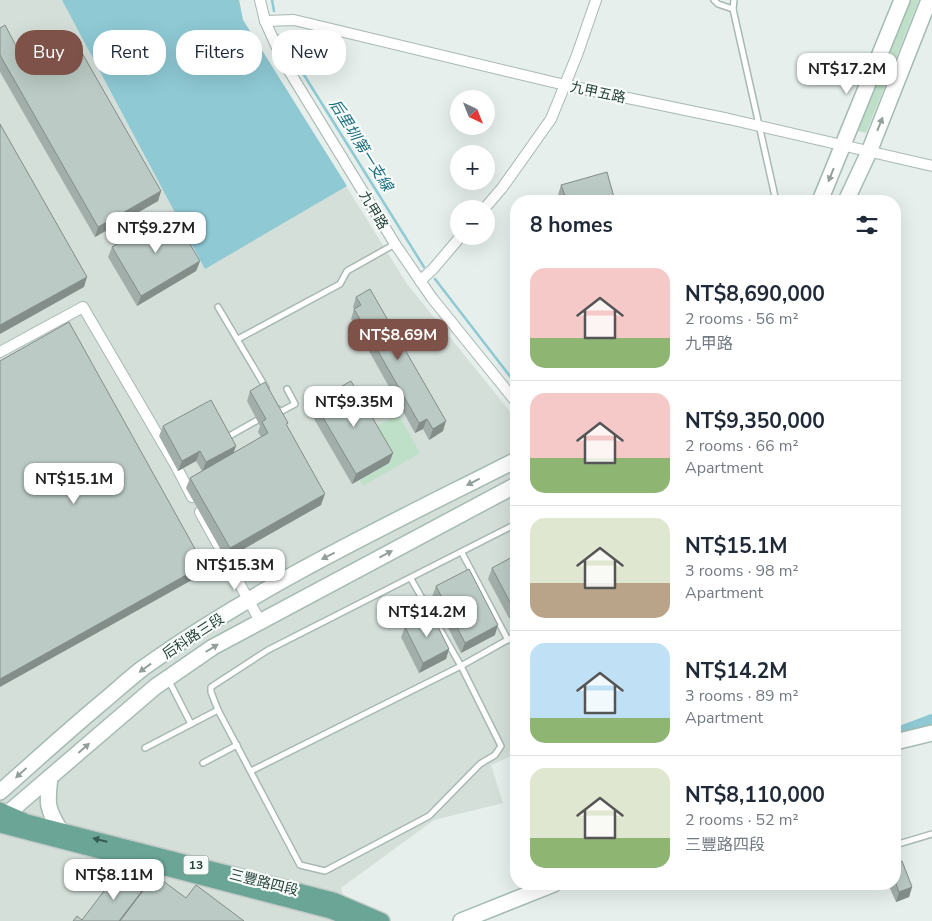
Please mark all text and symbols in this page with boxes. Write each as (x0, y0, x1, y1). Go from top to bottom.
chip: Buy (15, 30, 83, 75)
chip: Rent (93, 30, 166, 75)
chip: Filters (176, 30, 262, 75)
chip: New (272, 30, 346, 75)
pin: NT$17.2M (795, 52, 899, 95)
text: NT$17.2M (808, 58, 886, 80)
street label: 九甲五路 (569, 77, 627, 108)
north arrow (450, 90, 495, 135)
map controls (450, 90, 495, 245)
water label: 后里圳第一支線 (325, 95, 398, 197)
one-way arrow (876, 117, 884, 132)
button: + (450, 145, 495, 190)
one-way arrow (826, 167, 834, 182)
street label: 九甲路 (355, 187, 393, 233)
button: − (450, 200, 495, 245)
text: 8 homes (530, 211, 613, 239)
icon: filters (853, 211, 881, 239)
pin: NT$9.27M (104, 212, 208, 254)
text: NT$9.27M (117, 217, 195, 239)
text: NT$8,690,000 (685, 280, 825, 308)
icon: home (570, 288, 630, 348)
text: 2 rooms · 56 m² (685, 308, 798, 330)
pin: NT$8.69M (346, 318, 450, 361)
text: NT$8.69M (359, 324, 437, 346)
text: 九甲路 (685, 333, 733, 355)
pin: NT$9.35M (302, 386, 406, 428)
text: NT$9.35M (315, 391, 393, 413)
text: NT$9,350,000 (685, 407, 825, 435)
icon: home (570, 413, 630, 473)
text: 2 rooms · 66 m² (685, 435, 798, 457)
text: Apartment (685, 457, 763, 479)
pin: NT$15.1M (22, 462, 126, 505)
text: NT$15.1M (35, 468, 113, 490)
one-way arrow (466, 478, 480, 486)
text: NT$15.1M (685, 532, 788, 560)
icon: home (570, 538, 630, 598)
pin: NT$15.3M (183, 548, 287, 591)
one-way arrow (379, 550, 393, 558)
one-way arrow (321, 552, 335, 560)
text: NT$15.3M (196, 554, 274, 576)
text: 3 rooms · 98 m² (685, 560, 798, 582)
text: Apartment (685, 582, 763, 604)
pin: NT$14.2M (375, 596, 479, 638)
text: NT$14.2M (388, 601, 466, 623)
street label: 后科路三段 (159, 609, 228, 663)
one-way arrow (206, 643, 219, 653)
text: NT$14.2M (685, 657, 788, 685)
one-way arrow (138, 663, 152, 673)
icon: home (570, 663, 630, 723)
text: 3 rooms · 89 m² (685, 685, 798, 707)
text: Apartment (685, 707, 763, 729)
one-way arrow (78, 742, 90, 754)
one-way arrow (15, 767, 27, 779)
text: NT$8,110,000 (685, 781, 825, 809)
icon: home (570, 788, 630, 848)
text: 2 rooms · 52 m² (685, 809, 798, 831)
text: 三豐路四段 (685, 834, 765, 856)
one-way arrow (93, 836, 108, 844)
road number: 13 (184, 856, 208, 874)
pin: NT$8.11M (62, 858, 166, 901)
text: NT$8.11M (75, 864, 153, 886)
street label: 三豐路四段 (228, 865, 300, 900)

